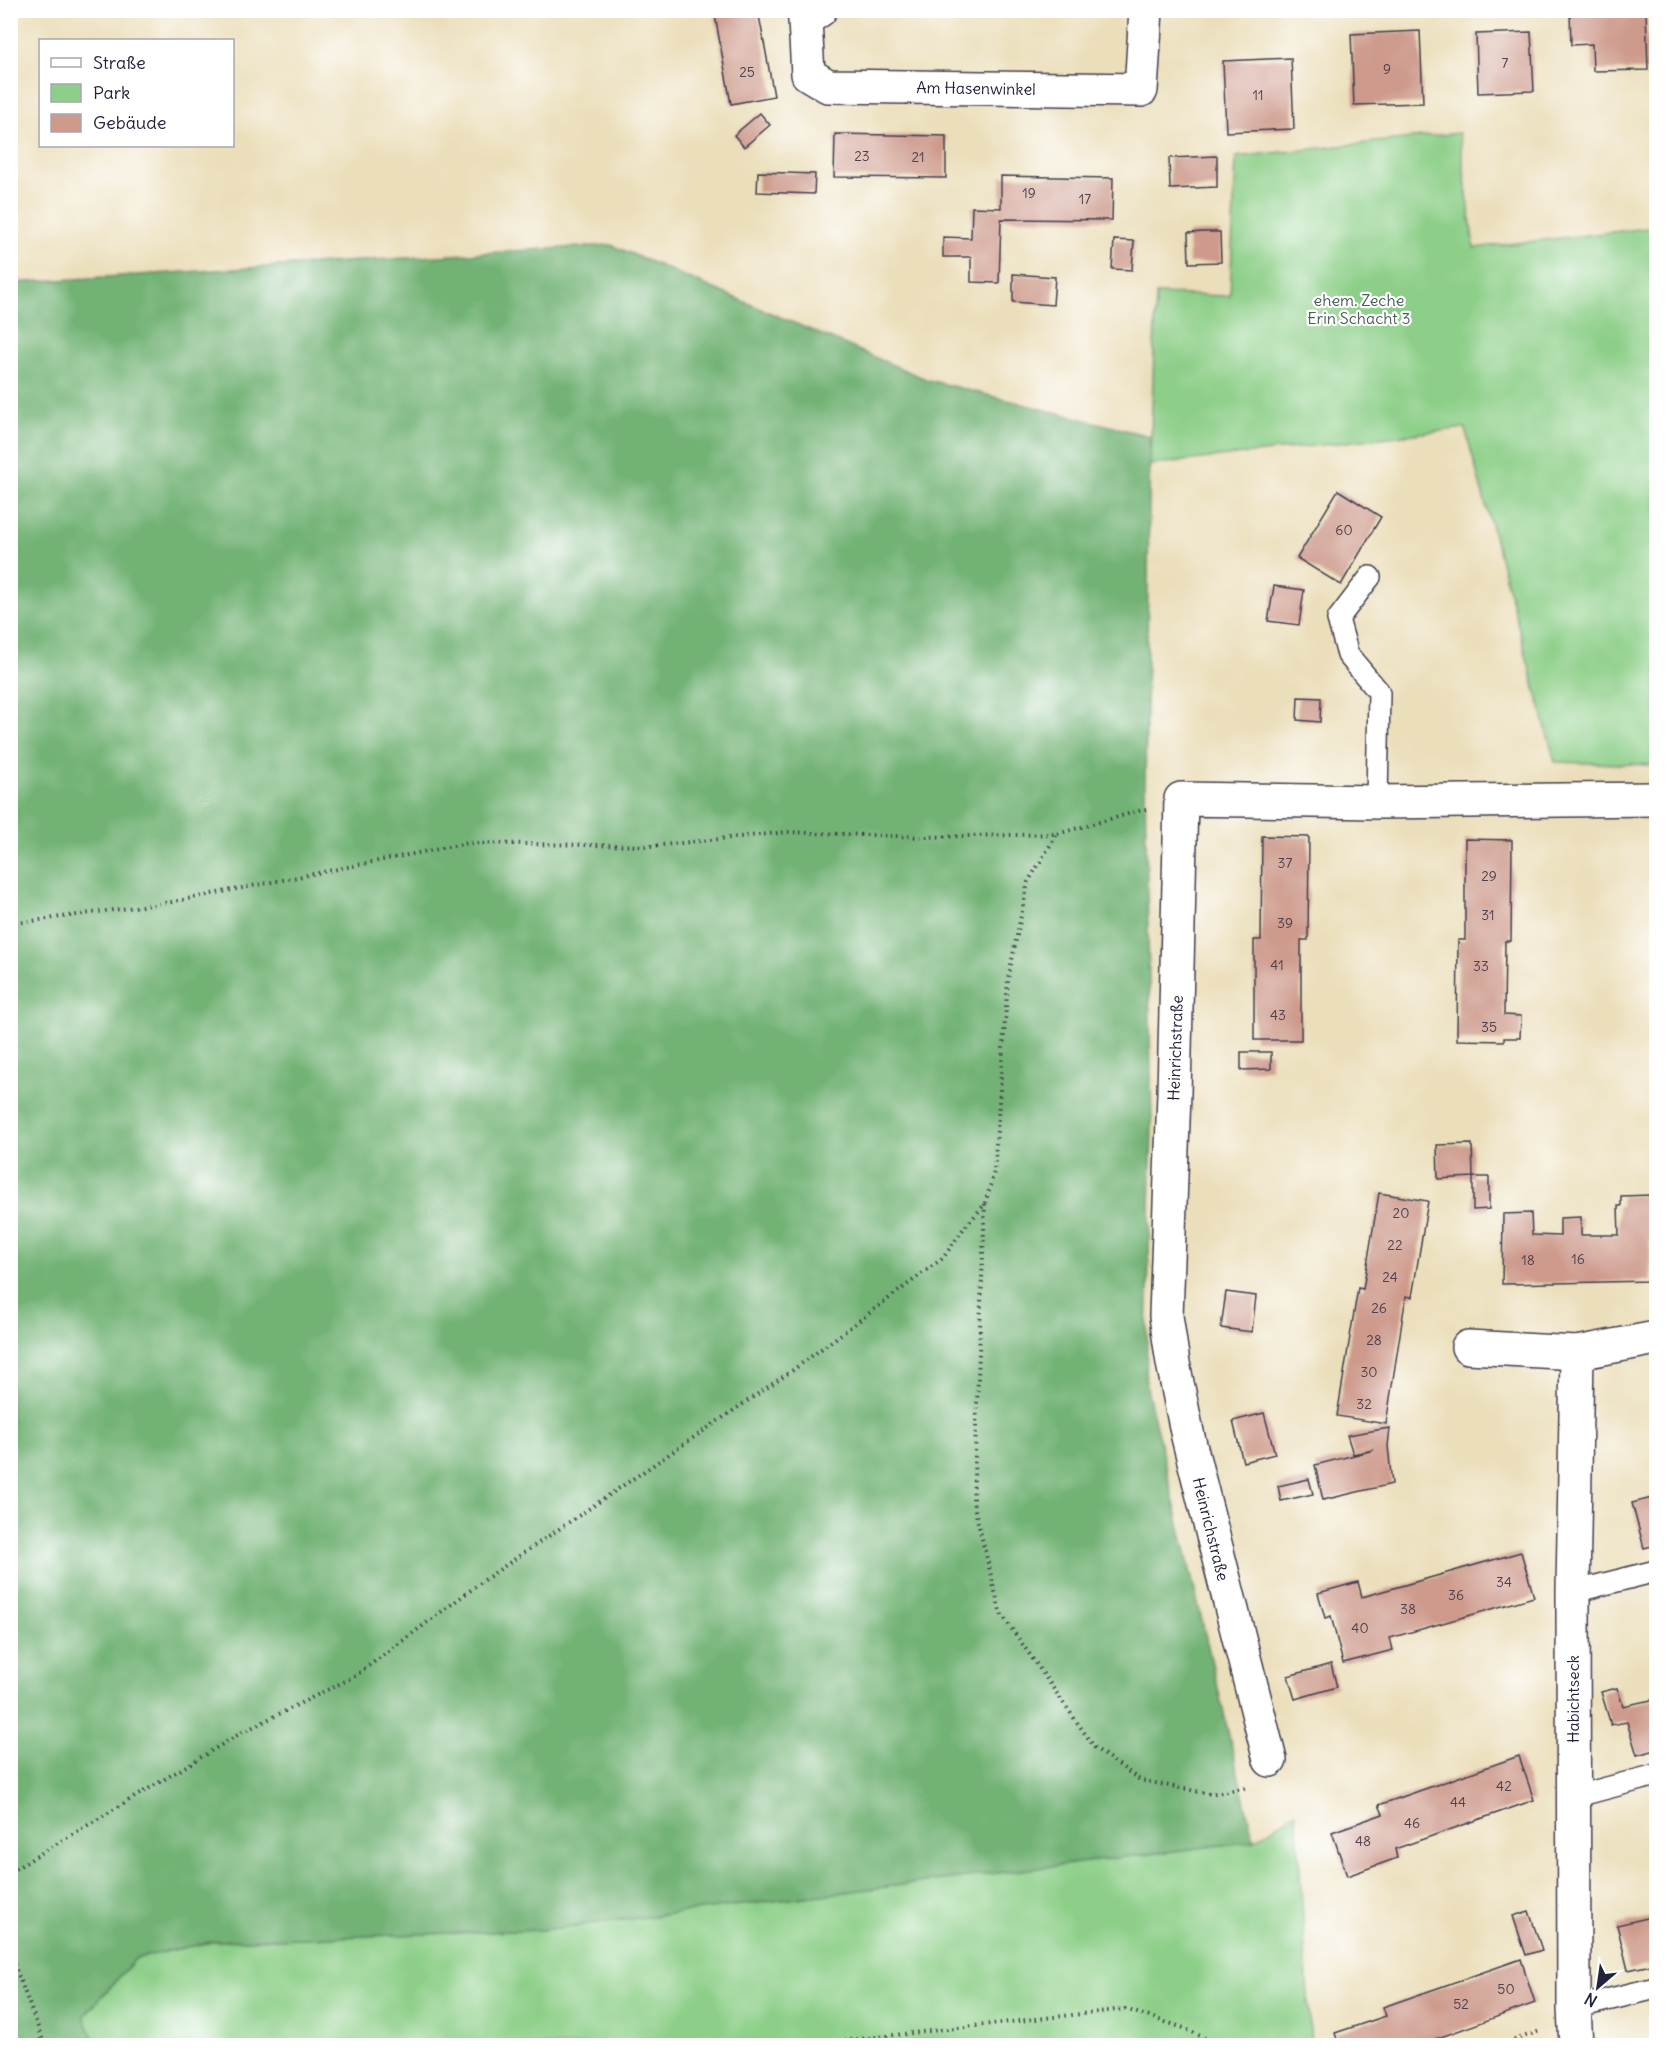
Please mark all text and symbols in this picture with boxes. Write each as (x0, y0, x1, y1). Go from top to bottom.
legend (39, 39, 234, 147)
text: Straße (93, 51, 146, 74)
house number: 7 (1502, 54, 1509, 72)
house number: 9 (1383, 60, 1391, 78)
house number: 25 (739, 63, 755, 81)
street label: Am Hasenwinkel (916, 77, 1036, 99)
text: Park (93, 81, 130, 104)
house number: 11 (1252, 86, 1264, 104)
text: Gebäude (93, 111, 166, 134)
house number: 23 (854, 147, 870, 165)
house number: 21 (911, 148, 925, 166)
house number: 19 (1022, 184, 1036, 202)
house number: 17 (1079, 190, 1091, 208)
park label: ehem. Zeche Erin Schacht 3 (1307, 290, 1411, 328)
house number: 60 (1335, 521, 1353, 539)
house number: 37 (1278, 854, 1293, 872)
house number: 29 (1481, 867, 1497, 885)
house number: 31 (1481, 906, 1495, 924)
house number: 39 (1277, 914, 1293, 932)
house number: 41 (1270, 956, 1284, 974)
house number: 33 (1473, 957, 1489, 975)
street label: Heinrichstraße (1163, 995, 1187, 1101)
house number: 43 (1270, 1006, 1286, 1024)
house number: 35 (1481, 1018, 1497, 1036)
house number: 20 (1393, 1204, 1409, 1222)
house number: 22 (1387, 1236, 1403, 1254)
house number: 16 (1571, 1250, 1585, 1268)
house number: 18 (1521, 1251, 1535, 1269)
house number: 24 (1382, 1268, 1398, 1286)
house number: 26 (1371, 1299, 1387, 1317)
house number: 28 (1366, 1331, 1382, 1349)
house number: 30 (1360, 1363, 1378, 1381)
house number: 32 (1356, 1395, 1372, 1413)
street label: Heinrichstraße (1188, 1475, 1234, 1583)
house number: 34 (1496, 1573, 1512, 1591)
house number: 36 (1448, 1586, 1464, 1604)
house number: 38 (1400, 1600, 1416, 1618)
house number: 40 (1351, 1619, 1369, 1637)
street label: Habichtseck (1563, 1655, 1583, 1743)
house number: 42 (1496, 1777, 1512, 1795)
house number: 44 (1450, 1793, 1466, 1811)
house number: 46 (1404, 1814, 1420, 1832)
house number: 48 (1355, 1832, 1371, 1850)
north arrow (1568, 1957, 1628, 2017)
house number: 50 (1497, 1980, 1515, 1998)
text: N (1581, 1989, 1600, 2012)
house number: 52 (1453, 1995, 1469, 2013)

